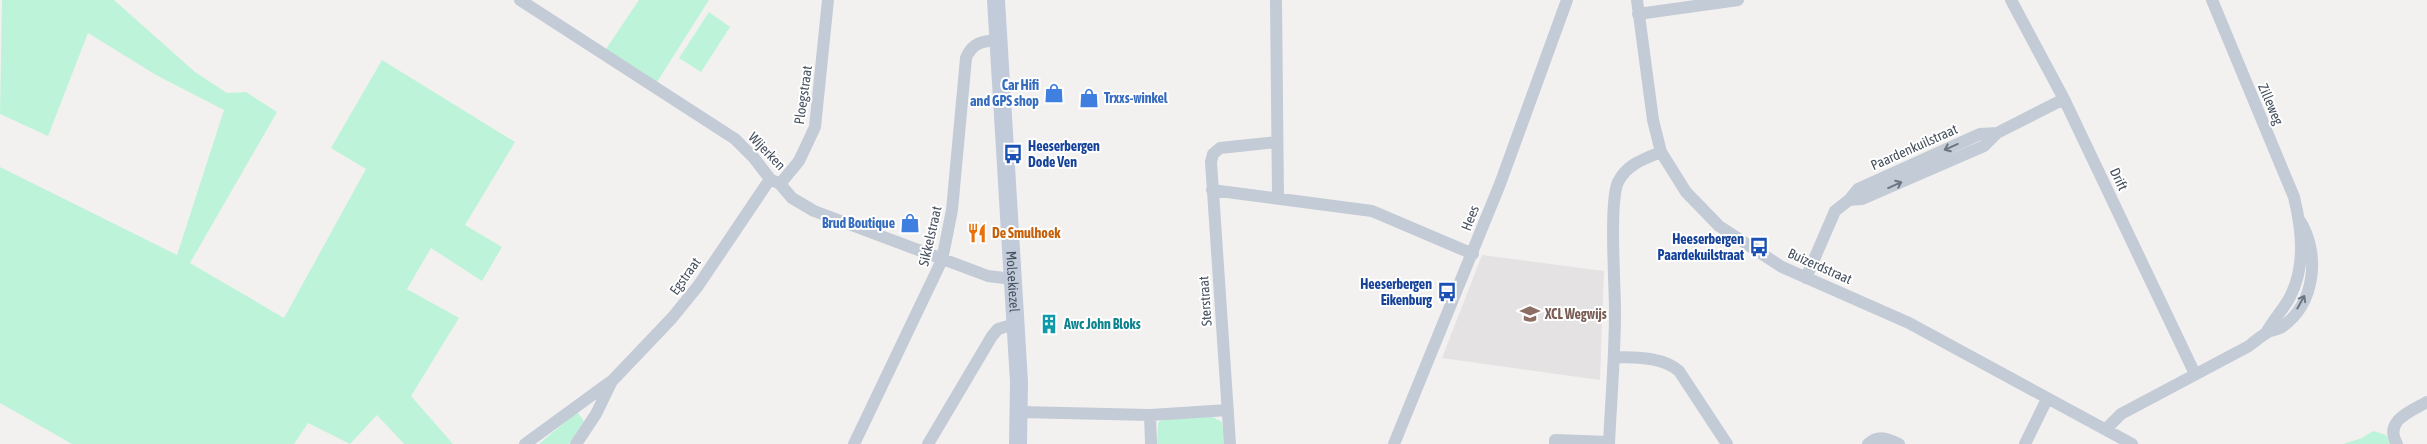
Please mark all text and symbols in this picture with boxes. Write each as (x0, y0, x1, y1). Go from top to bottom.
street label: Ploegstraat (791, 65, 815, 125)
place label: Car Hifi and GPS shop (970, 77, 1039, 109)
street label: Zilleweg (2255, 81, 2287, 127)
shop icon: Car Hifi and GPS shop (1043, 82, 1065, 104)
shop icon: Trxxs-winkel (1078, 87, 1100, 109)
place label: Trxxs-winkel (1104, 90, 1168, 106)
street label: Paardenkuilstraat (1868, 121, 1960, 173)
street label: Wijerken (745, 129, 789, 173)
place label: Heeserbergen Dode Ven (1028, 138, 1100, 170)
bus stop icon: Heeserbergen Dode Ven (1002, 143, 1024, 165)
one-way arrow (1944, 143, 1959, 153)
street label: Drift (2107, 165, 2131, 193)
one-way arrow (1887, 179, 1902, 189)
street label: Hees (1458, 203, 1482, 233)
street label: Sikkelstraat (915, 204, 945, 268)
shop icon: Brud Boutique (899, 212, 921, 234)
place label: Brud Boutique (822, 215, 895, 231)
restaurant icon: De Smulhoek (966, 222, 988, 244)
place label: De Smulhoek (992, 225, 1061, 241)
place label: Heeserbergen Paardekuilstraat (1658, 231, 1744, 263)
bus stop icon: Heeserbergen Paardekuilstraat (1748, 236, 1770, 258)
street label: Buizerdstraat (1785, 245, 1855, 287)
street label: Molsekiezel (1003, 250, 1023, 313)
street label: Egstraat (666, 254, 704, 298)
street label: Sterstraat (1195, 275, 1215, 327)
place label: Heeserbergen Eikenburg (1360, 276, 1433, 308)
bus stop icon: Heeserbergen Eikenburg (1436, 281, 1458, 303)
one-way arrow (2297, 296, 2307, 310)
school or university icon: XCL Wegwijs (1519, 303, 1541, 325)
place label: XCL Wegwijs (1544, 306, 1607, 322)
building icon: Awc John Bloks (1038, 313, 1060, 335)
place label: Awc John Bloks (1063, 316, 1141, 332)

